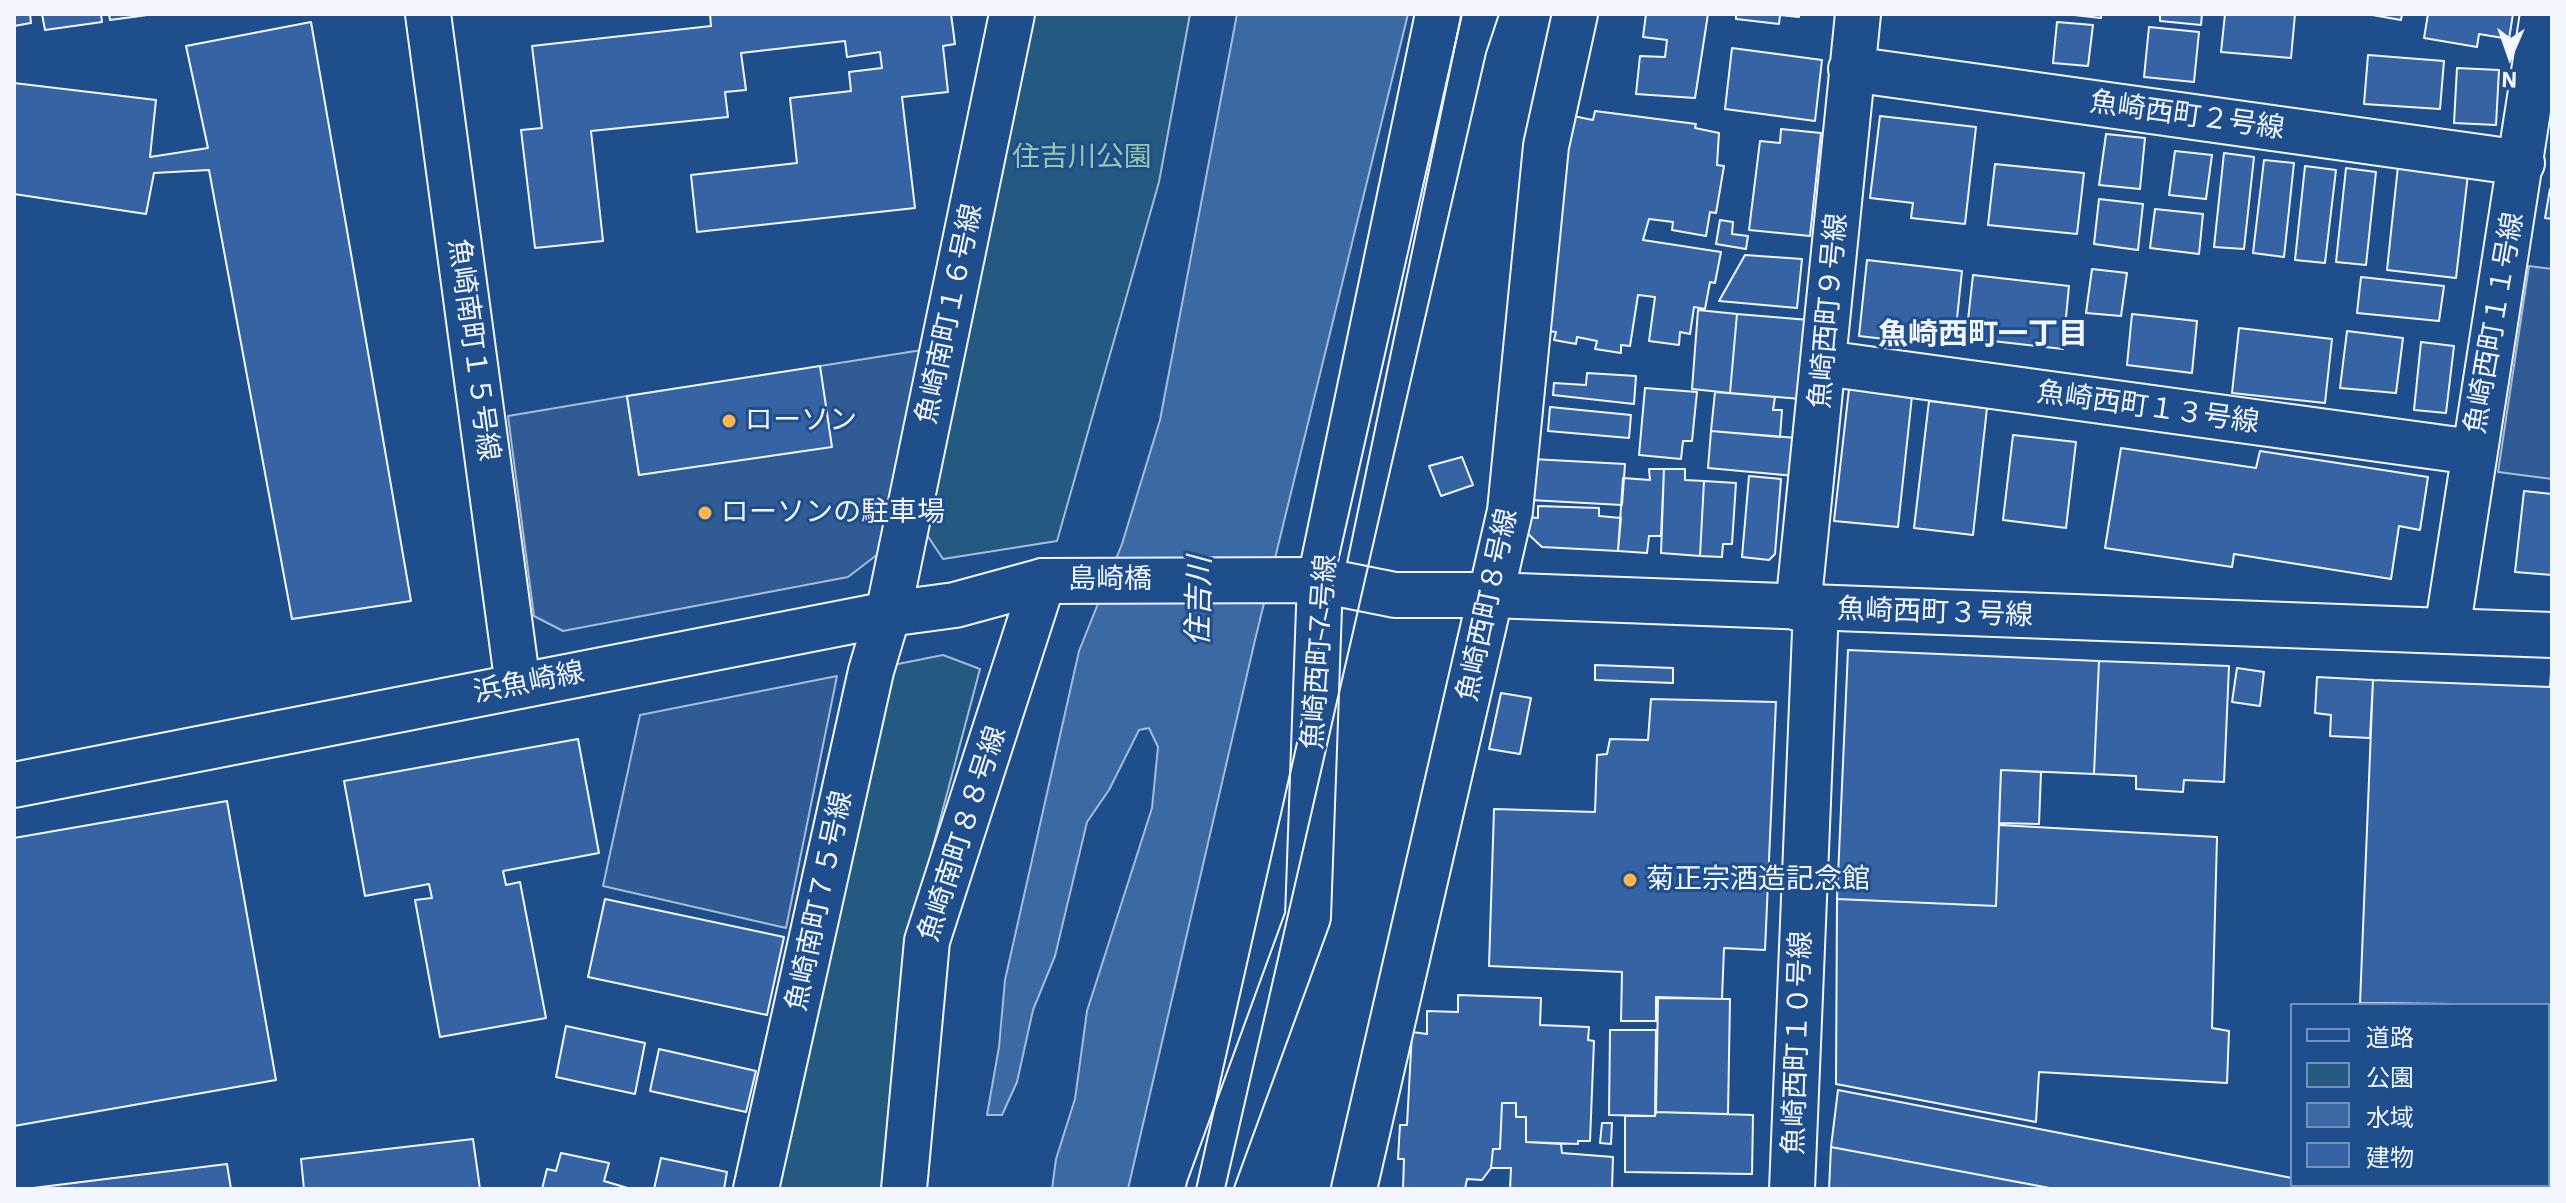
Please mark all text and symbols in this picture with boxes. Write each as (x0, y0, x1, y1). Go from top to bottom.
north arrow (2470, 16, 2550, 96)
text: N (2501, 66, 2518, 95)
street label: 魚崎西町２号線 (2088, 86, 2286, 146)
park label: 住吉川公園 (1012, 141, 1152, 175)
street label: 魚崎南町１６号線 (910, 201, 990, 427)
street label: 魚崎西町１１号線 (2459, 210, 2531, 436)
street label: 魚崎西町９号線 (1804, 212, 1854, 410)
street label: 魚崎南町１５号線 (441, 237, 505, 463)
district label: 魚崎西町一丁目 (1878, 317, 2088, 353)
street label: 魚崎西町１３号線 (2035, 376, 2261, 440)
place label: ローソン (745, 404, 857, 438)
marker: ローソン (720, 412, 738, 430)
place label: ローソンの駐車場 (721, 496, 945, 530)
marker: ローソンの駐車場 (696, 504, 714, 522)
street label: 魚崎西町８号線 (1451, 506, 1525, 704)
street label: 魚崎西町７号線 (1296, 553, 1344, 751)
water label: 住吉川 (1181, 556, 1219, 646)
street label: 島崎橋 (1068, 563, 1152, 597)
street label: 魚崎西町３号線 (1836, 593, 2034, 633)
street label: 浜魚崎線 (471, 656, 587, 710)
street label: 魚崎南町８８号線 (912, 722, 1014, 946)
street label: 魚崎南町７５号線 (780, 788, 860, 1014)
place label: 菊正宗酒造記念館 (1646, 863, 1870, 897)
marker: 菊正宗酒造記念館 (1621, 871, 1639, 889)
street label: 魚崎西町１０号線 (1777, 930, 1819, 1156)
legend (2290, 1003, 2550, 1187)
text: 道路 (2366, 1021, 2414, 1053)
text: 公園 (2366, 1061, 2414, 1093)
text: 水域 (2366, 1101, 2414, 1133)
text: 建物 (2366, 1141, 2414, 1173)

